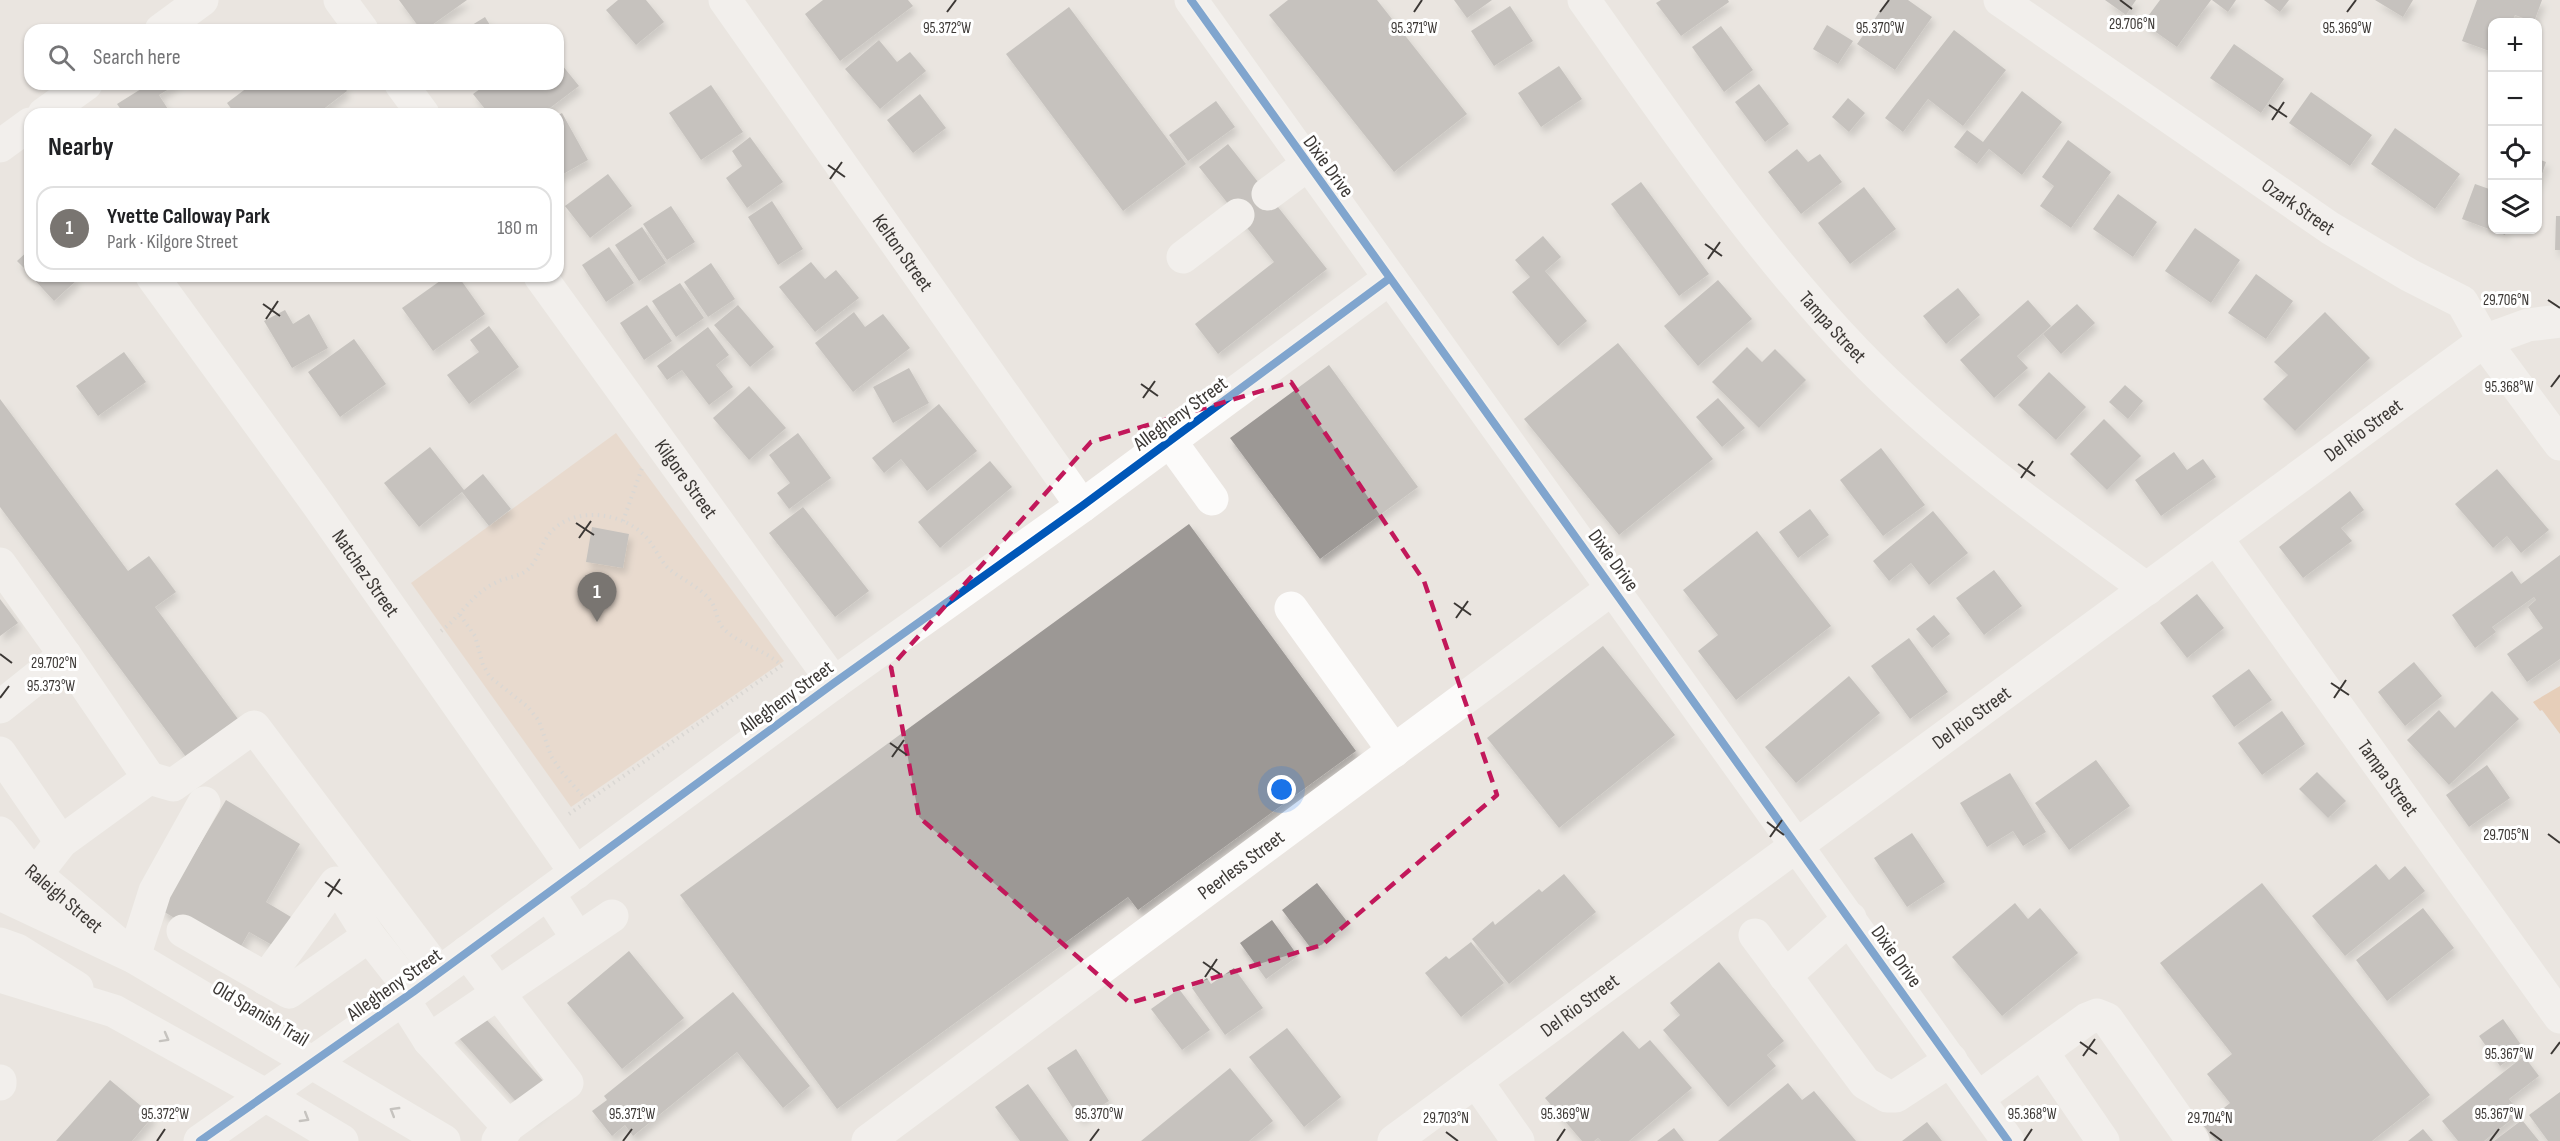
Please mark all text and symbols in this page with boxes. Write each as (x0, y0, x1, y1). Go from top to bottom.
text: 29.706°N (2109, 15, 2155, 34)
map controls (2488, 18, 2542, 234)
button: + (2488, 18, 2542, 72)
text: 95.372°W (923, 19, 971, 38)
text: 95.371°W (1391, 19, 1438, 38)
text: 95.370°W (1856, 19, 1905, 38)
text: 95.369°W (2322, 19, 2372, 38)
search box (24, 24, 564, 90)
icon: search (45, 41, 78, 74)
text: Search here (93, 44, 180, 71)
button: − (2488, 72, 2542, 126)
button: locate (2488, 126, 2542, 180)
street label: Dixie Drive (1298, 131, 1359, 202)
text: Nearby (48, 132, 114, 163)
street label: Ozark Street (2257, 174, 2339, 241)
button: layers (2488, 180, 2542, 234)
text: Yvette Calloway Park (107, 203, 270, 230)
street label: Kelton Street (867, 210, 938, 296)
text: 1 (66, 216, 73, 240)
text: 180 m (497, 216, 538, 240)
text: Park · Kilgore Street (107, 230, 238, 254)
street label: Tampa Street (1793, 286, 1871, 368)
text: 29.706°N (2483, 291, 2529, 310)
street label: Allegheny Street (1128, 372, 1232, 457)
text: 95.368°W (2485, 378, 2534, 397)
street label: Del Rio Street (2320, 394, 2408, 467)
street label: Kilgore Street (649, 435, 722, 523)
street label: Natchez Street (326, 525, 404, 622)
street label: Dixie Drive (1583, 525, 1644, 596)
pin: 1 (578, 572, 616, 622)
text: 29.702°N (31, 654, 77, 673)
street label: Allegheny Street (734, 656, 838, 741)
text: 95.373°W (27, 677, 75, 696)
street label: Del Rio Street (1928, 681, 2016, 755)
street label: Tampa Street (2352, 735, 2423, 821)
your location (1267, 775, 1296, 804)
street label: Peerless Street (1193, 825, 1289, 905)
text: 29.705°N (2483, 826, 2529, 845)
street label: Raleigh Street (20, 859, 107, 938)
street label: Dixie Drive (1866, 921, 1927, 992)
street label: Allegheny Street (342, 943, 447, 1027)
street label: Del Rio Street (1536, 969, 1624, 1042)
street label: Old Spanish Trail (208, 976, 313, 1052)
one-way arrow (159, 1031, 170, 1043)
text: 95.367°W (2484, 1045, 2534, 1064)
text: 95.372°W (141, 1105, 189, 1124)
text: 95.371°W (609, 1105, 656, 1124)
text: 95.370°W (1075, 1105, 1124, 1124)
text: 95.369°W (1540, 1105, 1590, 1124)
text: 95.368°W (2008, 1105, 2057, 1124)
text: 95.367°W (2474, 1105, 2524, 1124)
one-way arrow (390, 1107, 400, 1119)
text: 29.703°N (1423, 1109, 1469, 1128)
text: 29.704°N (2187, 1109, 2233, 1128)
one-way arrow (299, 1111, 309, 1123)

